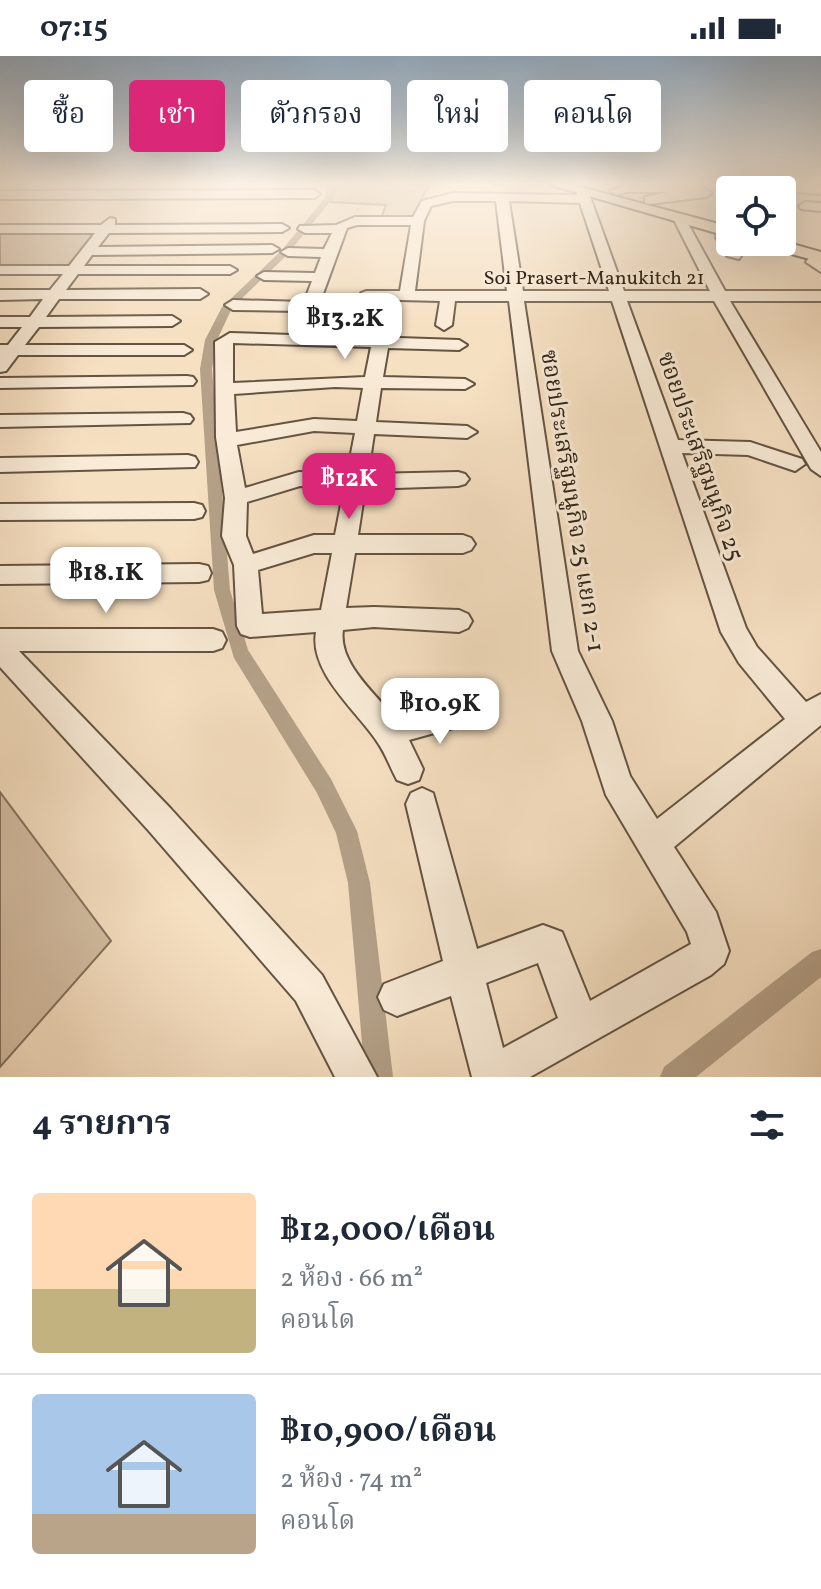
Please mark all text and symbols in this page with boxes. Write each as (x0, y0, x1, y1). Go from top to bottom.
text: 07:15 (40, 7, 108, 49)
chip: ซื้อ (24, 80, 113, 152)
chip: เช่า (129, 80, 225, 152)
chip: ตัวกรอง (241, 80, 391, 152)
chip: ใหม่ (407, 80, 508, 152)
chip: คอนโด (524, 80, 661, 152)
map controls (716, 176, 796, 256)
button: locate (716, 176, 796, 256)
street label: Soi Prasert-Manukitch 21 (483, 265, 705, 293)
pin: ฿13.2K (280, 293, 410, 361)
text: ฿13.2K (306, 301, 384, 337)
street label: ซอยประเสริฐมนูกิจ 25 (647, 347, 751, 566)
street label: ซอยประเสริฐมนูกิจ 25 แยก 2-1 (530, 348, 612, 655)
pin: ฿12K (302, 453, 396, 521)
text: ฿12K (320, 461, 378, 497)
pin: ฿18.1K (41, 547, 171, 615)
text: ฿18.1K (68, 555, 144, 591)
pin: ฿10.9K (375, 678, 505, 746)
text: ฿10.9K (399, 686, 481, 722)
text: 4 รายการ (32, 1102, 172, 1149)
icon: filters (745, 1103, 789, 1147)
text: ฿12,000/เดือน (280, 1208, 495, 1255)
icon: home (96, 1225, 192, 1321)
text: 2 ห้อง · 66 m² (280, 1261, 423, 1297)
text: คอนโด (280, 1303, 355, 1339)
text: ฿10,900/เดือน (280, 1409, 496, 1456)
icon: home (96, 1426, 192, 1522)
text: 2 ห้อง · 74 m² (280, 1462, 422, 1498)
text: คอนโด (280, 1504, 355, 1540)

